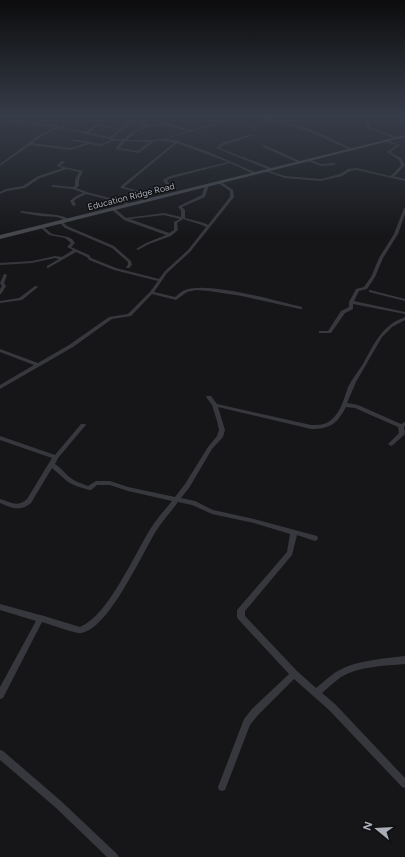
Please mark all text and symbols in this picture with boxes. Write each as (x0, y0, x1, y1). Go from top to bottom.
street label: Education Ridge Road (86, 180, 176, 212)
north arrow (357, 809, 397, 849)
text: N (360, 820, 375, 832)

